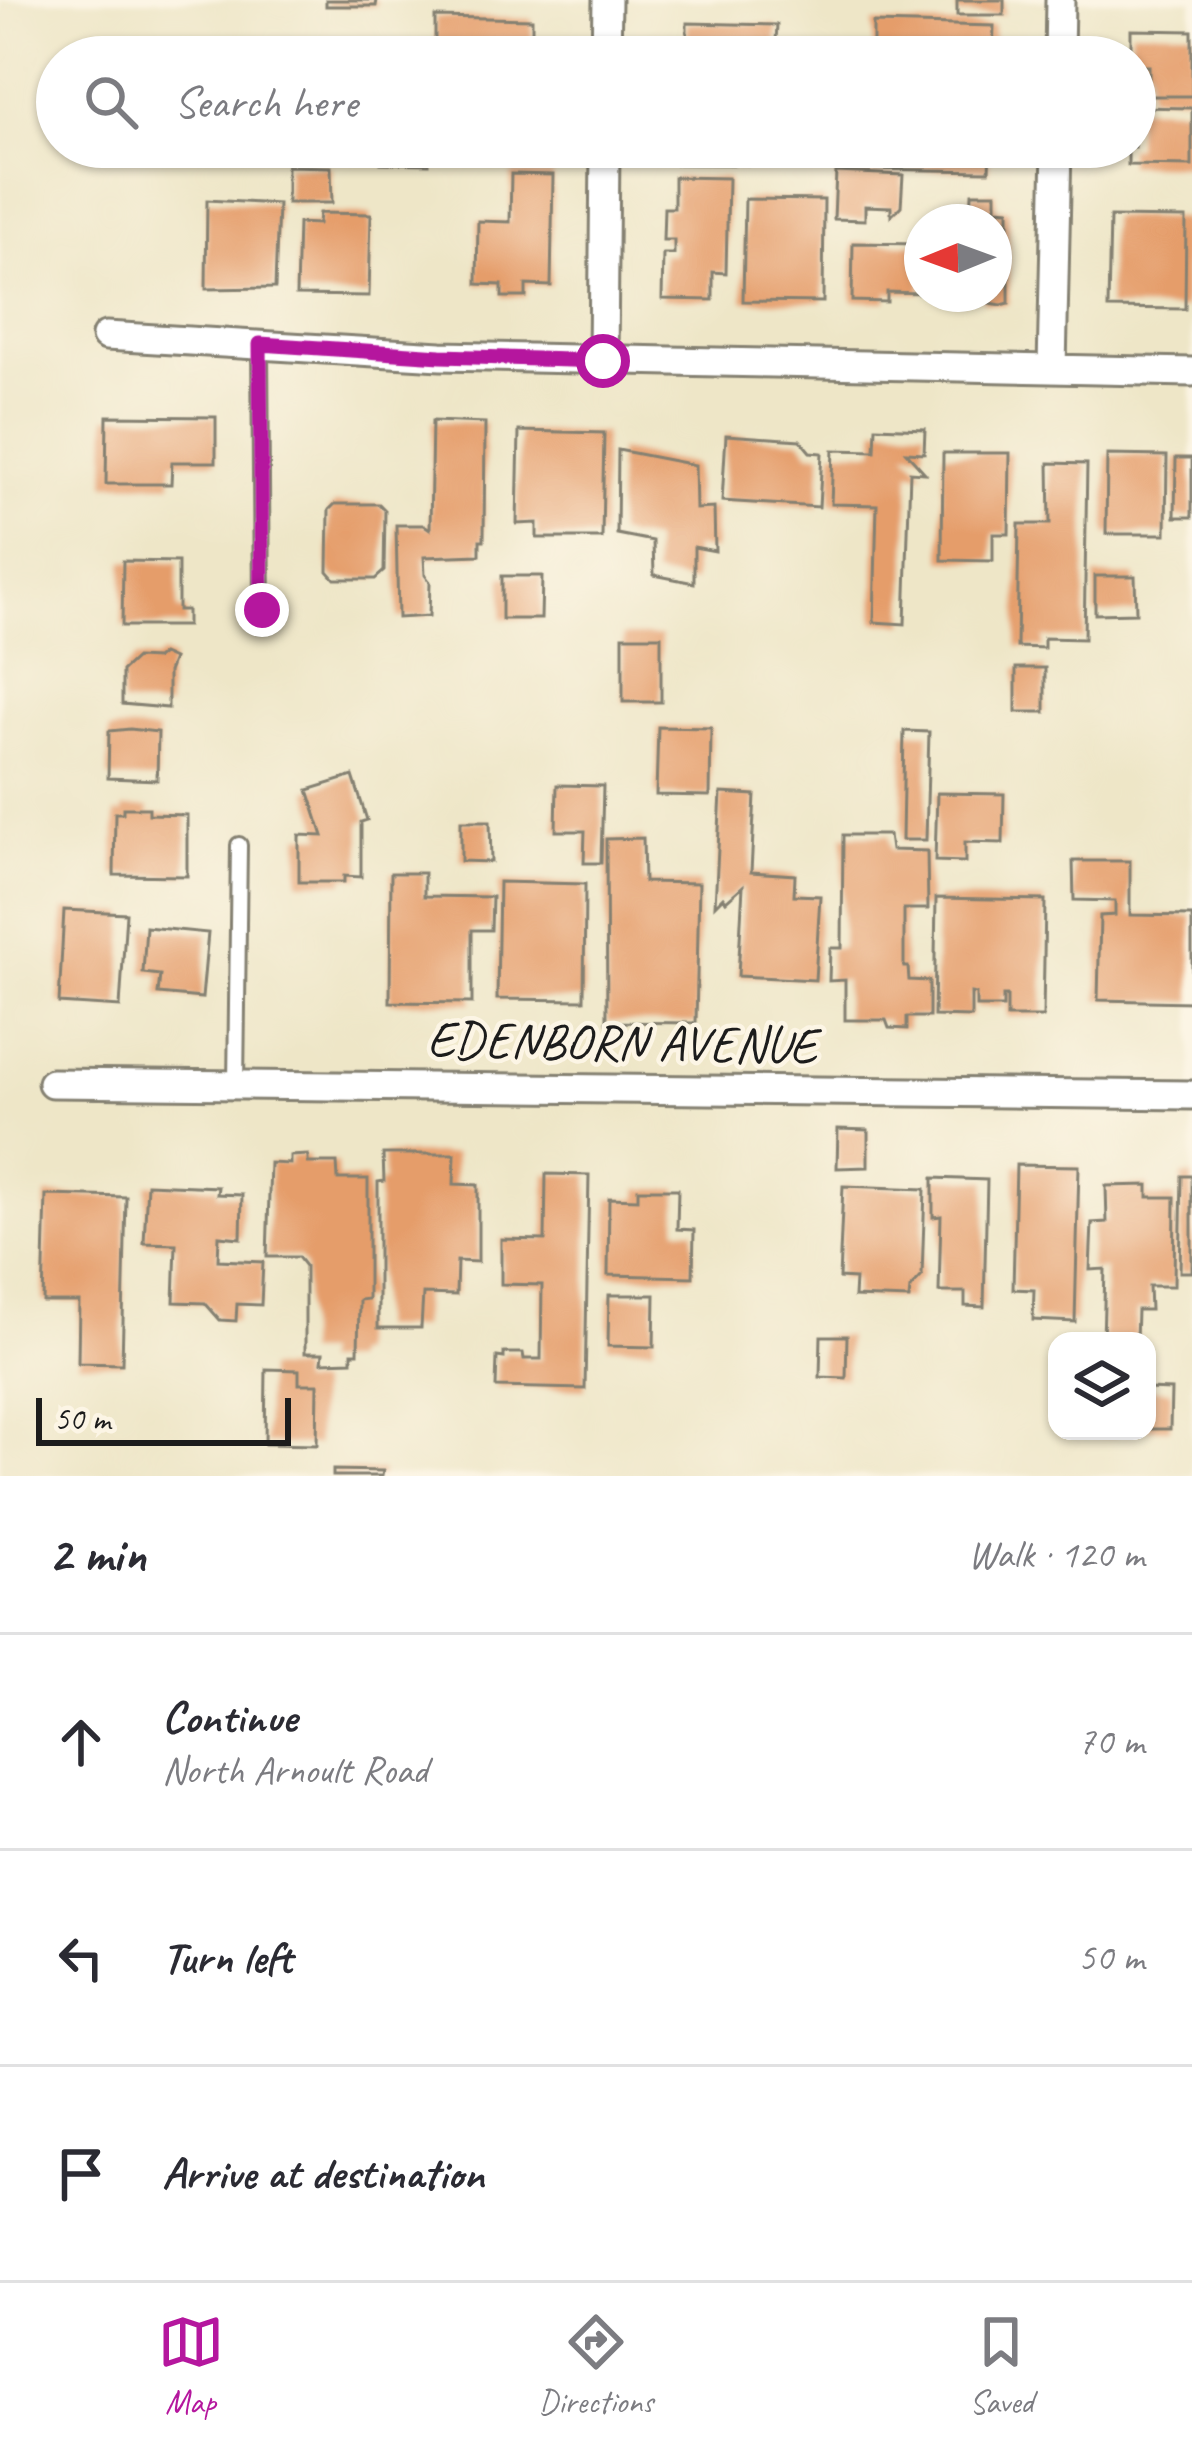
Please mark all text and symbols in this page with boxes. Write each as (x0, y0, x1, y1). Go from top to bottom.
search box (36, 36, 1156, 168)
icon: search (78, 69, 144, 135)
text: Search here (174, 74, 357, 131)
north arrow (904, 204, 1012, 312)
route start (576, 334, 630, 388)
route end (235, 583, 289, 637)
street label: EDENBORN AVENUE (427, 1007, 823, 1077)
map controls (1048, 1332, 1156, 1440)
button: layers (1048, 1332, 1156, 1440)
scale bar (36, 1392, 291, 1445)
text: 50 m (54, 1398, 110, 1440)
text: 2 min (48, 1522, 146, 1586)
text: Walk · 120 m (968, 1530, 1144, 1579)
text: Continue (162, 1689, 296, 1746)
icon: ahead (48, 1709, 114, 1775)
text: 70 m (1078, 1717, 1144, 1766)
text: North Arnoult Road (162, 1746, 428, 1795)
icon: left (48, 1925, 114, 1991)
text: Turn left (162, 1929, 292, 1986)
text: 50 m (1078, 1933, 1144, 1982)
icon: arrive (48, 2141, 114, 2207)
text: Arrive at destination (162, 2145, 484, 2202)
tab: Map (158, 2309, 224, 2423)
tab: Directions (539, 2309, 653, 2423)
tab: Saved (968, 2309, 1034, 2423)

